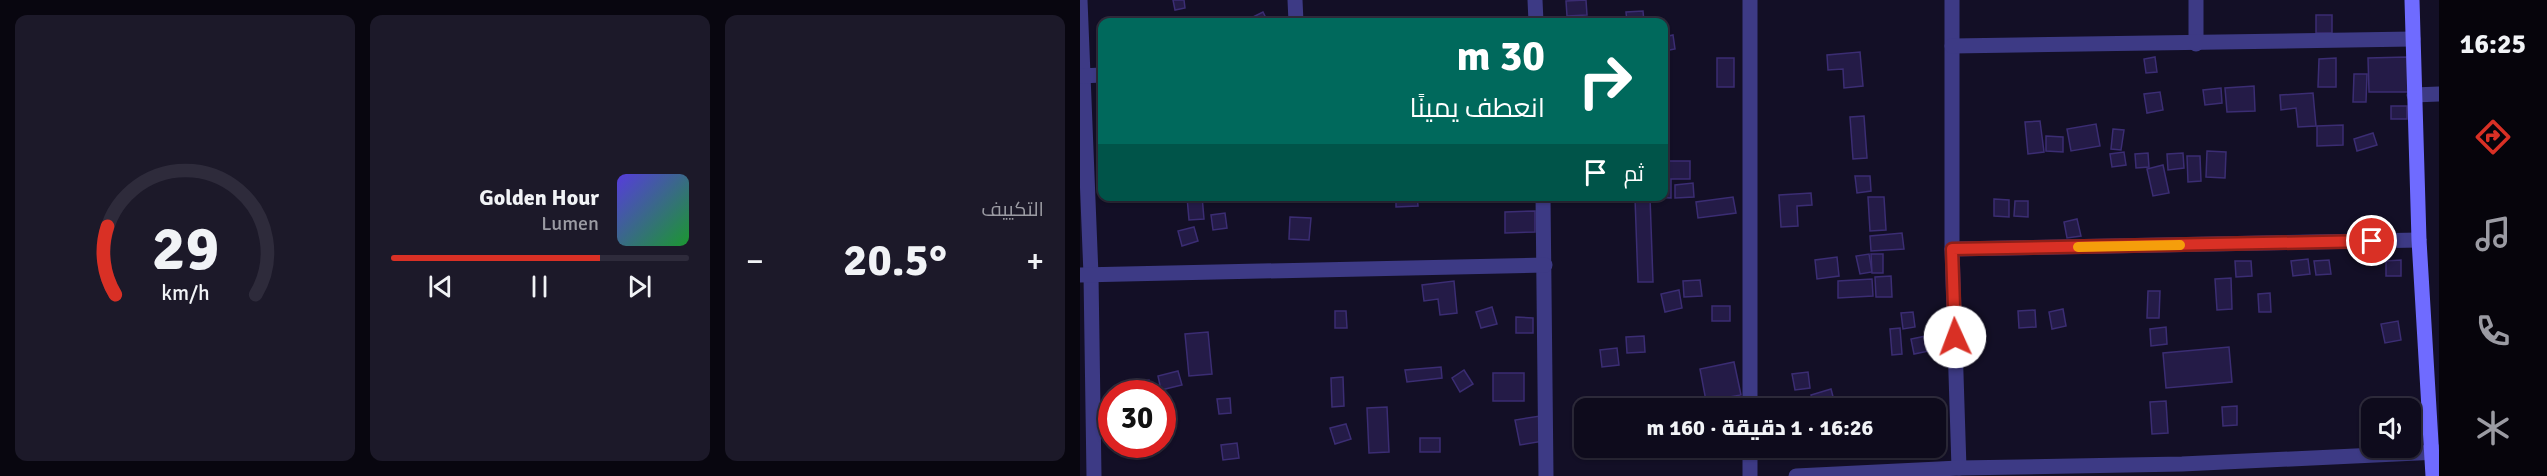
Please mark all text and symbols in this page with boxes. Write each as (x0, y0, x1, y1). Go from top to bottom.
text: 16:25 (2460, 28, 2526, 61)
text: 30 m (1456, 31, 1545, 82)
icon: right (1566, 42, 1644, 120)
text: انعطف يمينًا (1409, 92, 1545, 125)
icon: directions (2472, 116, 2514, 158)
icon: arrive (1579, 156, 1612, 189)
text: ثم (1624, 160, 1644, 187)
text: Golden Hour (479, 184, 599, 211)
text: التكييف (981, 197, 1044, 222)
text: 29 (151, 210, 219, 287)
text: Lumen (541, 211, 599, 236)
icon: music (2472, 213, 2514, 255)
pin (2346, 215, 2397, 266)
icon: arrive (2355, 224, 2388, 257)
text: 20.5° (843, 233, 947, 288)
text: − (746, 241, 764, 282)
text: + (1026, 241, 1044, 282)
icon: previous (424, 270, 457, 303)
icon: pause (523, 270, 556, 303)
icon: next (623, 270, 656, 303)
text: km/h (161, 280, 209, 306)
position arrow (1923, 305, 1987, 369)
icon: phone (2472, 310, 2514, 352)
speed limit sign: 30 (1098, 380, 1176, 458)
map controls (2361, 398, 2421, 458)
button: sound (2361, 398, 2421, 458)
icon: climate (2472, 407, 2514, 449)
text: 16:26 · 1 دقيقة · 160 m (1647, 414, 1873, 441)

